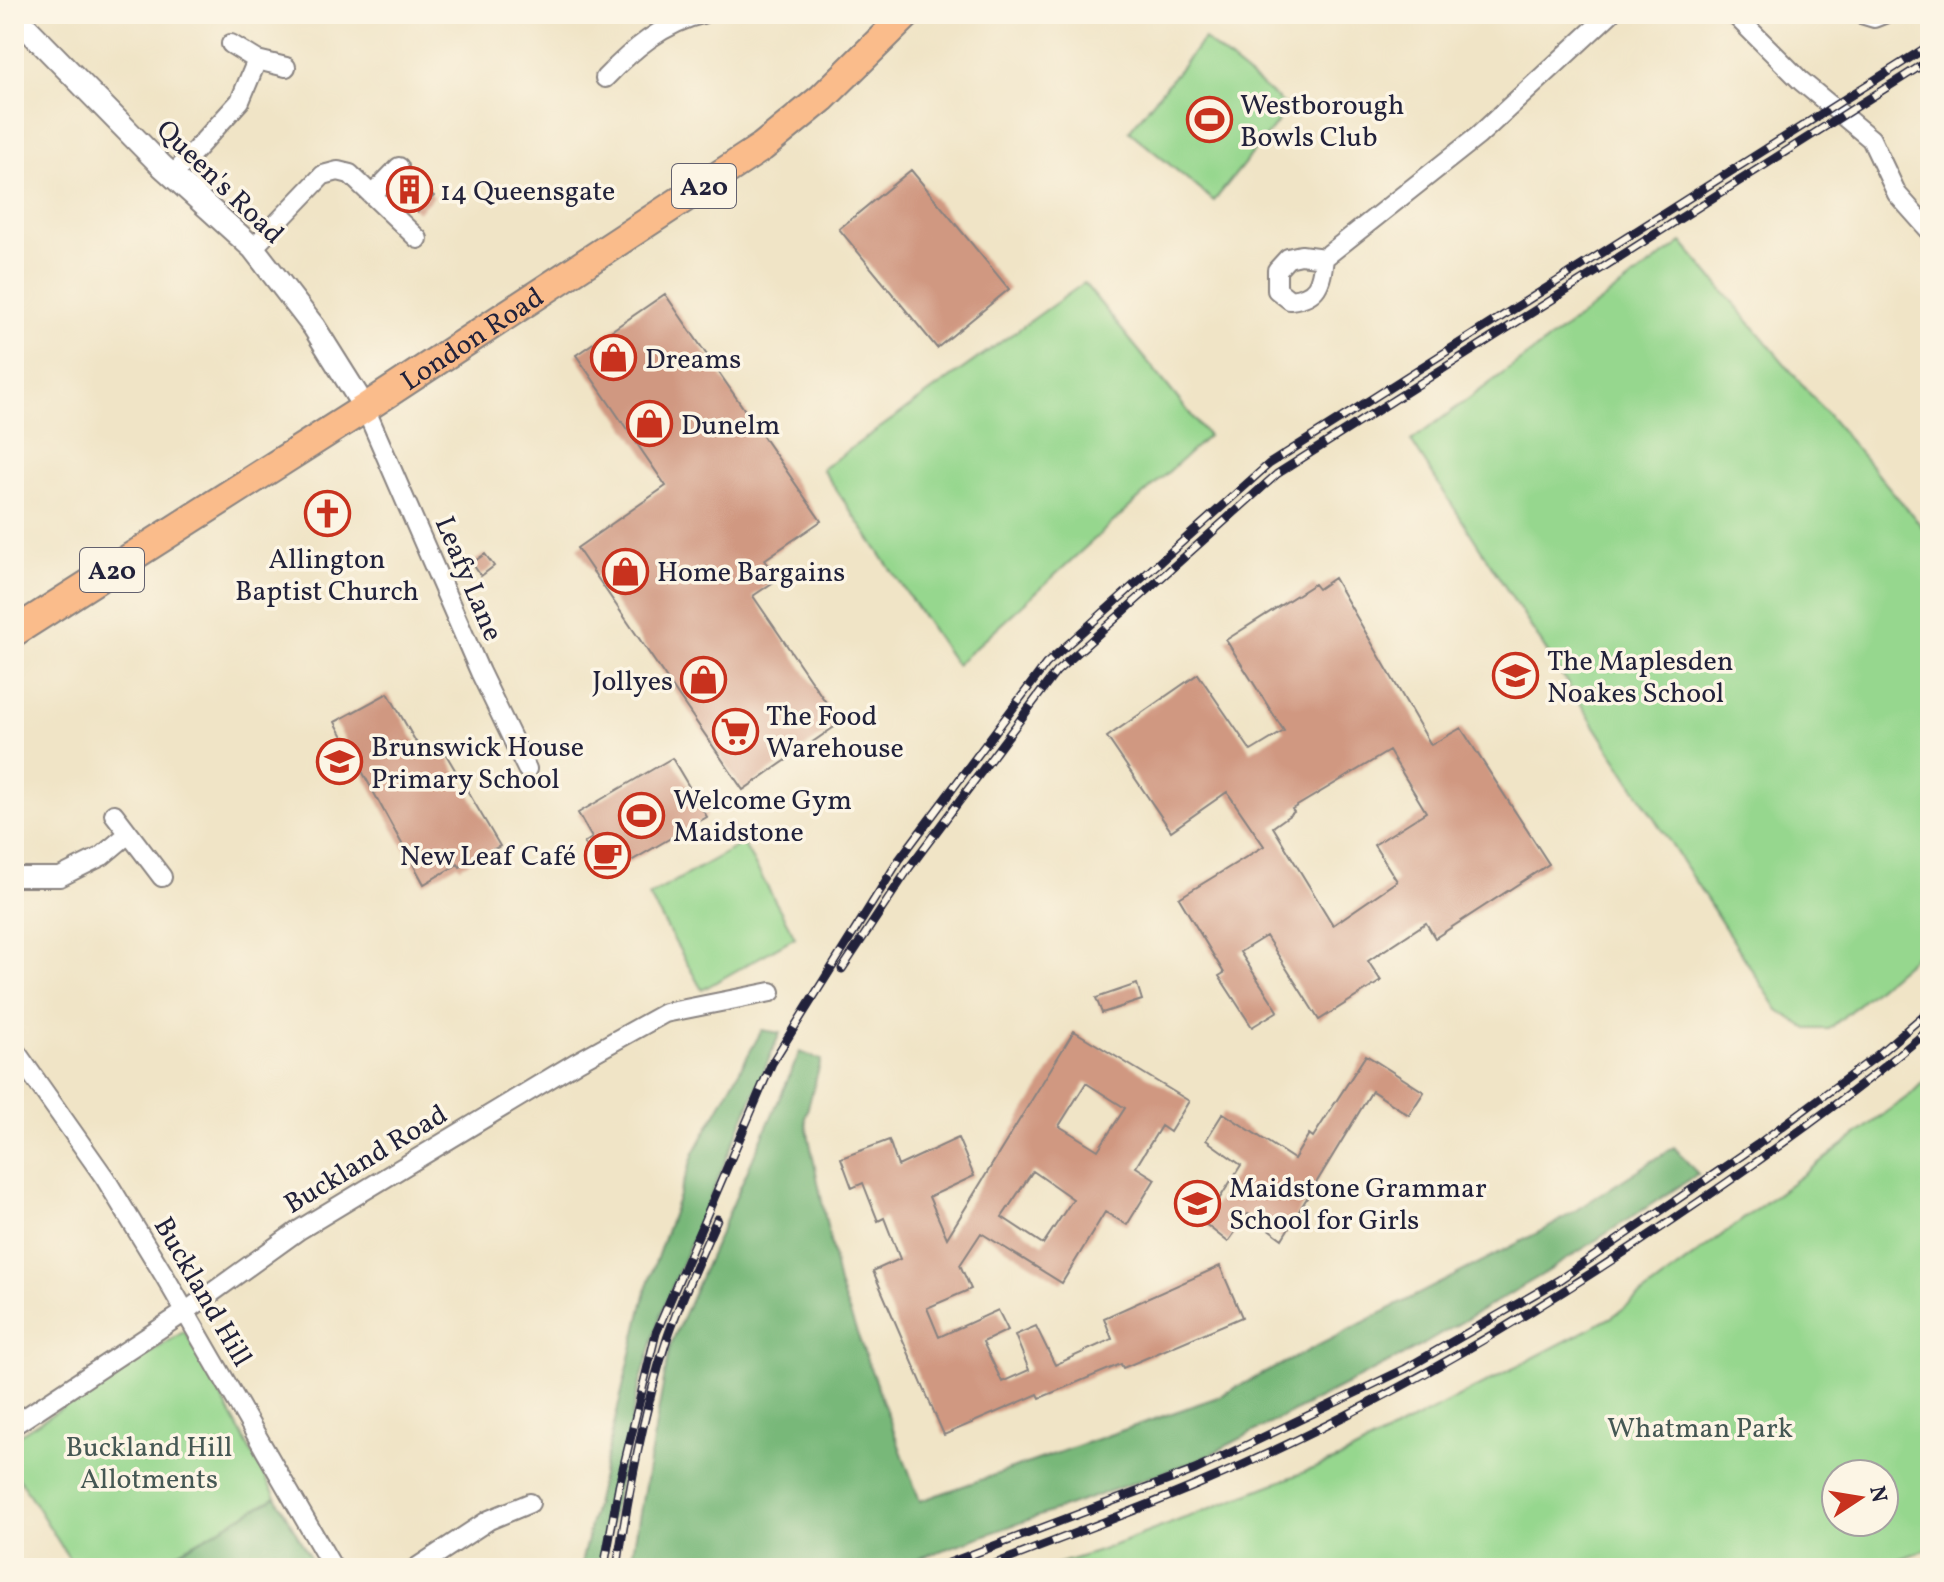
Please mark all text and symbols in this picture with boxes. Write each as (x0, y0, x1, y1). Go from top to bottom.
place label: Westborough Bowls Club (1240, 87, 1405, 158)
sports icon: Westborough Bowls Club (1185, 96, 1233, 144)
street label: Queen's Road (147, 112, 292, 254)
road number: A20 (672, 164, 736, 208)
building icon: 14 Queensgate (385, 166, 433, 214)
place label: 14 Queensgate (440, 173, 615, 212)
street label: London Road (394, 279, 552, 401)
shop icon: Dreams (590, 334, 638, 382)
place label: Dreams (645, 341, 741, 380)
shop icon: Dunelm (626, 400, 674, 448)
place label: Dunelm (681, 407, 780, 446)
church icon: Allington Baptist Church (303, 489, 351, 537)
street label: Leafy Lane (424, 511, 511, 647)
place label: Allington Baptist Church (235, 541, 419, 612)
shop icon: Home Bargains (602, 547, 650, 595)
road number: A20 (80, 548, 144, 592)
place label: Home Bargains (657, 554, 845, 593)
place label: The Maplesden Noakes School (1547, 643, 1734, 714)
school or university icon: The Maplesden Noakes School (1492, 652, 1540, 700)
shop icon: Jollyes (680, 656, 728, 704)
place label: Jollyes (592, 663, 673, 702)
place label: The Food Warehouse (766, 698, 904, 769)
supermarket icon: The Food Warehouse (711, 707, 759, 755)
place label: Brunswick House Primary School (371, 729, 584, 800)
school or university icon: Brunswick House Primary School (316, 738, 364, 786)
place label: Welcome Gym Maidstone (673, 782, 852, 853)
sports icon: Welcome Gym Maidstone (618, 791, 666, 839)
cafe icon: New Leaf Café (583, 831, 631, 879)
place label: New Leaf Café (400, 838, 576, 877)
street label: Buckland Road (277, 1096, 455, 1224)
place label: Maidstone Grammar School for Girls (1229, 1170, 1487, 1241)
school or university icon: Maidstone Grammar School for Girls (1174, 1179, 1222, 1227)
street label: Buckland Hill (143, 1210, 260, 1374)
park label: Whatman Park (1607, 1410, 1793, 1449)
park label: Buckland Hill Allotments (66, 1429, 233, 1500)
north arrow (1820, 1458, 1900, 1538)
text: N (1860, 1483, 1894, 1505)

